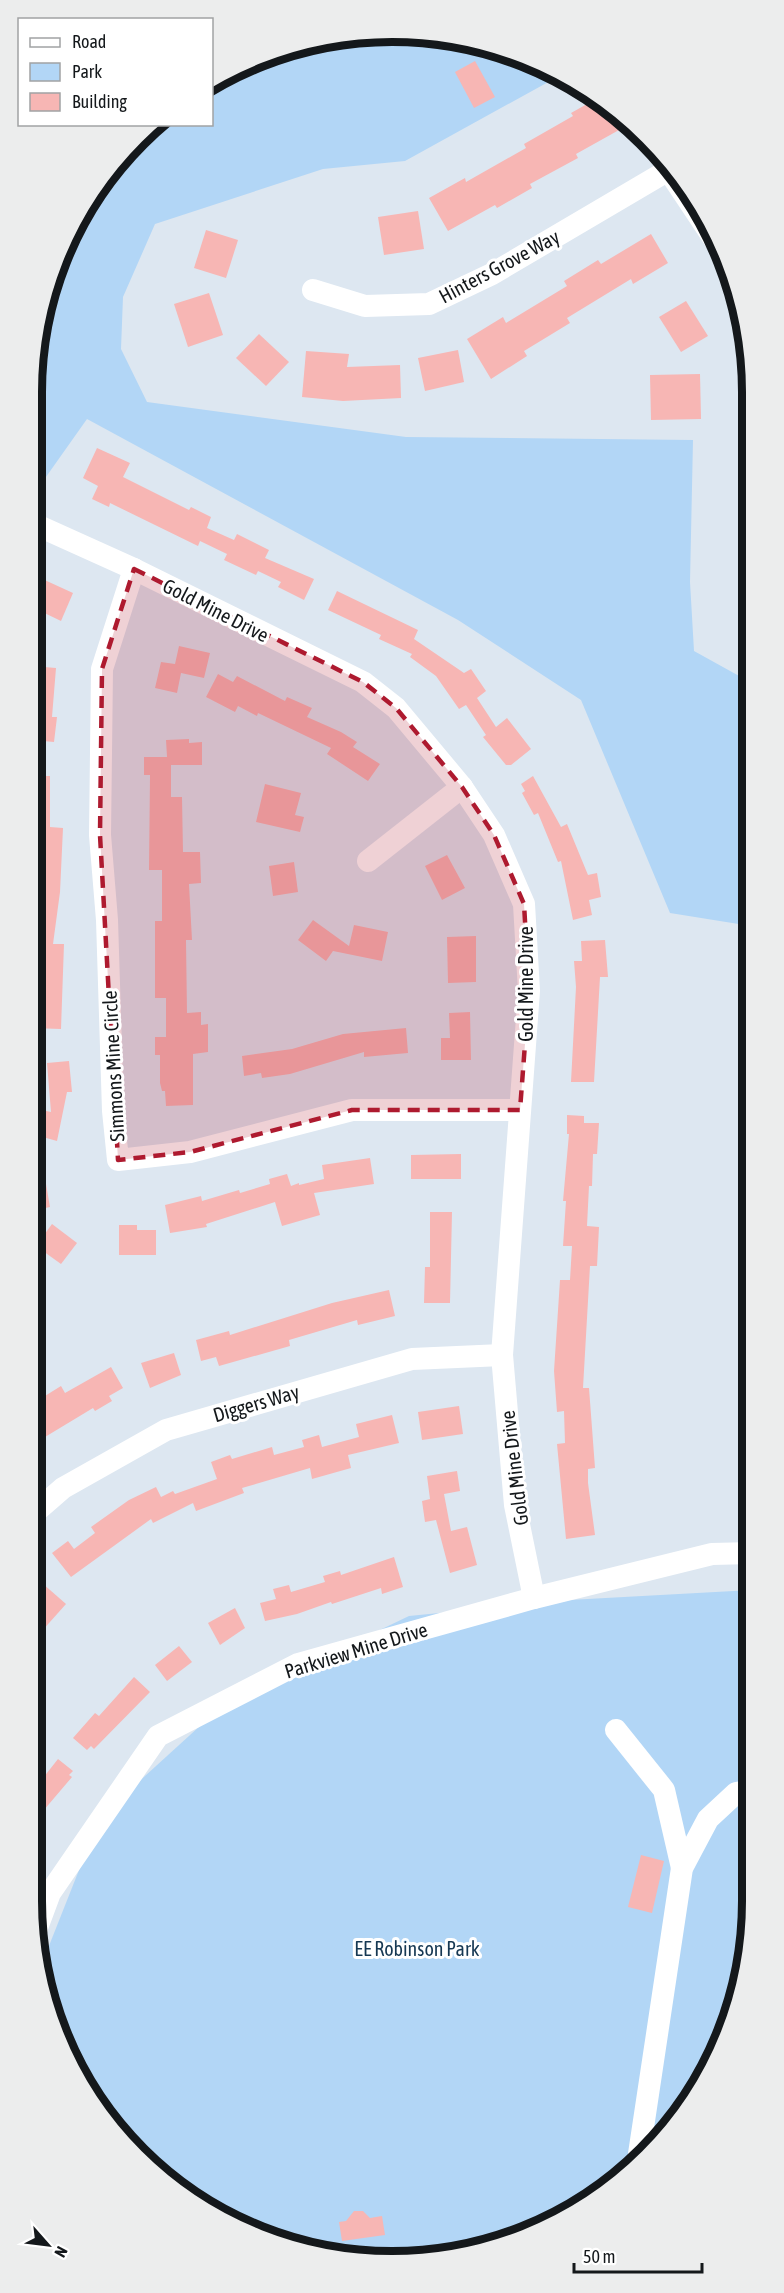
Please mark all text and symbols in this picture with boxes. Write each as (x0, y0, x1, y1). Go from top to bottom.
legend (18, 18, 213, 126)
text: Road (72, 31, 106, 52)
text: Park (72, 61, 102, 82)
text: Building (72, 91, 127, 112)
street label: Hinters Grove Way (435, 225, 563, 307)
street label: Gold Mine Drive (159, 573, 273, 647)
street label: Gold Mine Drive (514, 926, 537, 1042)
street label: Simmons Mine Circle (98, 990, 128, 1142)
street label: Diggers Way (210, 1380, 302, 1426)
street label: Gold Mine Drive (496, 1409, 532, 1527)
street label: Parkview Mine Drive (282, 1617, 430, 1683)
park label: EE Robinson Park (354, 1937, 480, 1960)
north arrow (18, 2215, 78, 2275)
scale bar (574, 2236, 702, 2274)
text: N (51, 2244, 71, 2260)
text: 50 m (583, 2246, 615, 2267)

